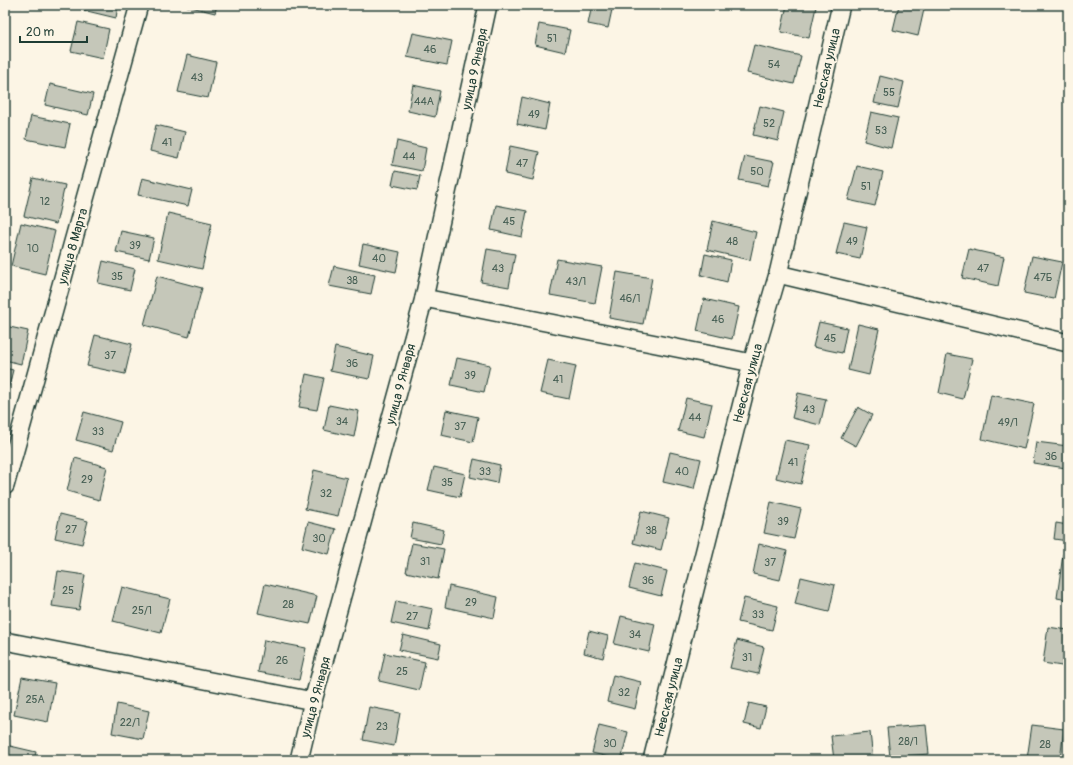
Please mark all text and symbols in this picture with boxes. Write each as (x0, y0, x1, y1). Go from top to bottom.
scale bar (20, 18, 87, 44)
text: 20 m (26, 25, 55, 40)
street label: улица 9 Января (458, 27, 491, 113)
street label: Невская улица (810, 27, 844, 110)
house number: 51 (547, 32, 557, 45)
house number: 46 (424, 43, 436, 56)
house number: 54 (768, 58, 781, 71)
house number: 43 (191, 71, 203, 84)
house number: 55 (883, 86, 895, 99)
house number: 44А (414, 95, 434, 108)
house number: 49 (528, 108, 540, 121)
house number: 52 (763, 117, 775, 130)
house number: 53 (875, 124, 887, 137)
house number: 41 (162, 136, 172, 149)
house number: 44 (403, 150, 416, 163)
house number: 47 (516, 157, 528, 170)
house number: 50 (750, 165, 764, 178)
house number: 51 (861, 180, 871, 193)
house number: 12 (40, 195, 50, 208)
street label: улица 8 Марта (54, 206, 91, 287)
house number: 45 (503, 215, 515, 228)
house number: 48 (726, 235, 738, 248)
house number: 49 (846, 235, 858, 248)
house number: 39 (129, 239, 141, 252)
house number: 10 (27, 242, 39, 255)
house number: 40 (372, 252, 386, 265)
house number: 43 (492, 262, 504, 275)
house number: 47 (977, 262, 989, 275)
house number: 35 (111, 270, 123, 283)
house number: 47Б (1034, 271, 1052, 284)
house number: 38 (346, 274, 358, 287)
house number: 43/1 (566, 275, 586, 288)
house number: 46/1 (619, 292, 641, 305)
house number: 46 (712, 313, 724, 326)
house number: 45 (824, 332, 836, 345)
street label: улица 9 Января (382, 342, 419, 428)
street label: Невская улица (730, 342, 766, 425)
house number: 37 (104, 349, 116, 362)
house number: 36 (346, 357, 358, 370)
house number: 39 (464, 369, 476, 382)
house number: 41 (553, 373, 563, 386)
house number: 43 (803, 403, 815, 416)
house number: 44 (689, 411, 702, 424)
house number: 34 (336, 415, 349, 428)
house number: 49/1 (998, 416, 1018, 429)
house number: 37 (454, 420, 466, 433)
house number: 33 (92, 425, 104, 438)
house number: 36 (1045, 450, 1057, 463)
house number: 41 (788, 456, 798, 469)
house number: 33 (479, 465, 491, 478)
house number: 40 (675, 465, 689, 478)
house number: 29 (81, 473, 93, 486)
house number: 35 (441, 476, 453, 489)
house number: 32 (320, 487, 332, 500)
house number: 39 (777, 515, 789, 528)
house number: 27 (65, 523, 77, 536)
house number: 38 (645, 524, 657, 537)
house number: 30 (312, 532, 326, 545)
house number: 31 (420, 555, 430, 568)
house number: 37 (764, 556, 776, 569)
house number: 36 (642, 574, 654, 587)
house number: 25 (62, 584, 74, 597)
house number: 29 (465, 596, 477, 609)
house number: 28 (282, 598, 294, 611)
house number: 25/1 (132, 604, 152, 617)
house number: 33 (752, 608, 764, 621)
house number: 27 (406, 610, 418, 623)
house number: 34 (629, 628, 642, 641)
house number: 31 (742, 651, 752, 664)
house number: 26 (276, 654, 288, 667)
street label: улица 9 Января (297, 655, 334, 741)
street label: Невская улица (651, 656, 687, 739)
house number: 25 (396, 665, 408, 678)
house number: 32 (618, 686, 630, 699)
house number: 25А (25, 693, 45, 706)
house number: 22/1 (120, 716, 140, 729)
house number: 23 (376, 720, 388, 733)
house number: 28/1 (898, 735, 918, 748)
house number: 30 (603, 737, 617, 750)
house number: 28 (1039, 738, 1051, 751)

